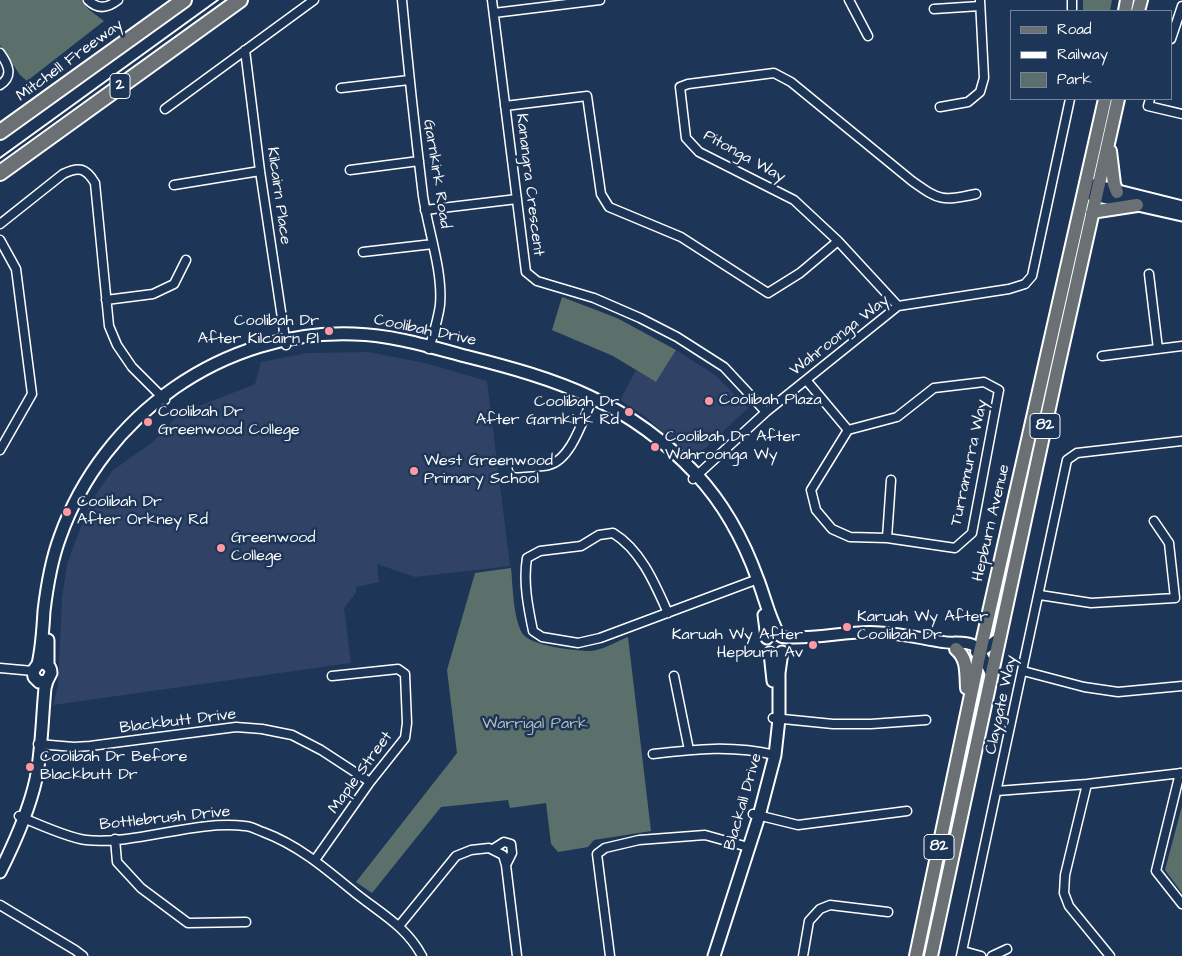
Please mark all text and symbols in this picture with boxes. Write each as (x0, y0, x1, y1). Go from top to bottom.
legend (1010, 10, 1172, 100)
street label: Mitchell Freeway (13, 16, 127, 106)
text: Road (1057, 19, 1091, 40)
text: Railway (1057, 44, 1108, 65)
text: Park (1057, 69, 1092, 90)
road number: 2 (110, 74, 130, 98)
street label: Kanangra Crescent (511, 113, 547, 257)
street label: Garnkirk Road (418, 118, 454, 230)
street label: Pitonga Way (700, 127, 788, 187)
street label: Kilcairn Place (262, 146, 294, 246)
street label: Wahroonga Way (787, 291, 893, 381)
street label: Coolibah Drive (372, 311, 478, 351)
place label: Coolibah Dr After Kilcairn Pl (198, 312, 319, 350)
marker: Coolibah Dr After Kilcairn Pl (323, 325, 335, 337)
place label: Coolibah Plaza (719, 391, 822, 411)
place label: Coolibah Dr After Garnkirk Rd (476, 393, 619, 431)
marker: Coolibah Plaza (703, 395, 715, 407)
street label: Turramurra Way (947, 398, 993, 528)
place label: Coolibah Dr Greenwood College (158, 403, 300, 441)
marker: Coolibah Dr After Garnkirk Rd (623, 406, 635, 418)
road number: 82 (1030, 414, 1060, 438)
marker: Coolibah Dr Greenwood College (142, 416, 154, 428)
place label: Coolibah Dr After Wahroonga Wy (665, 428, 800, 466)
marker: Coolibah Dr After Wahroonga Wy (649, 441, 661, 453)
place label: West Greenwood Primary School (424, 452, 553, 490)
street label: Hepburn Avenue (969, 463, 1015, 583)
marker: West Greenwood Primary School (408, 465, 420, 477)
place label: Coolibah Dr After Orkney Rd (77, 493, 208, 531)
marker: Coolibah Dr After Orkney Rd (61, 506, 73, 518)
place label: Greenwood College (231, 529, 315, 567)
marker: Greenwood College (215, 542, 227, 554)
place label: Karuah Wy After Coolibah Dr (857, 608, 988, 646)
marker: Karuah Wy After Coolibah Dr (841, 621, 853, 633)
place label: Karuah Wy After Hepburn Av (672, 626, 803, 664)
marker: Karuah Wy After Hepburn Av (807, 639, 819, 651)
street label: Claygate Way (982, 654, 1022, 756)
street label: Blackbutt Drive (119, 705, 237, 739)
park label: Warrigal Park (482, 715, 588, 735)
street label: Maple Street (325, 728, 397, 818)
place label: Coolibah Dr Before Blackbutt Dr (40, 748, 187, 786)
street label: Blackall Drive (721, 751, 767, 853)
marker: Coolibah Dr Before Blackbutt Dr (24, 761, 36, 773)
street label: Bottlebrush Drive (99, 803, 231, 835)
road number: 82 (924, 834, 954, 860)

